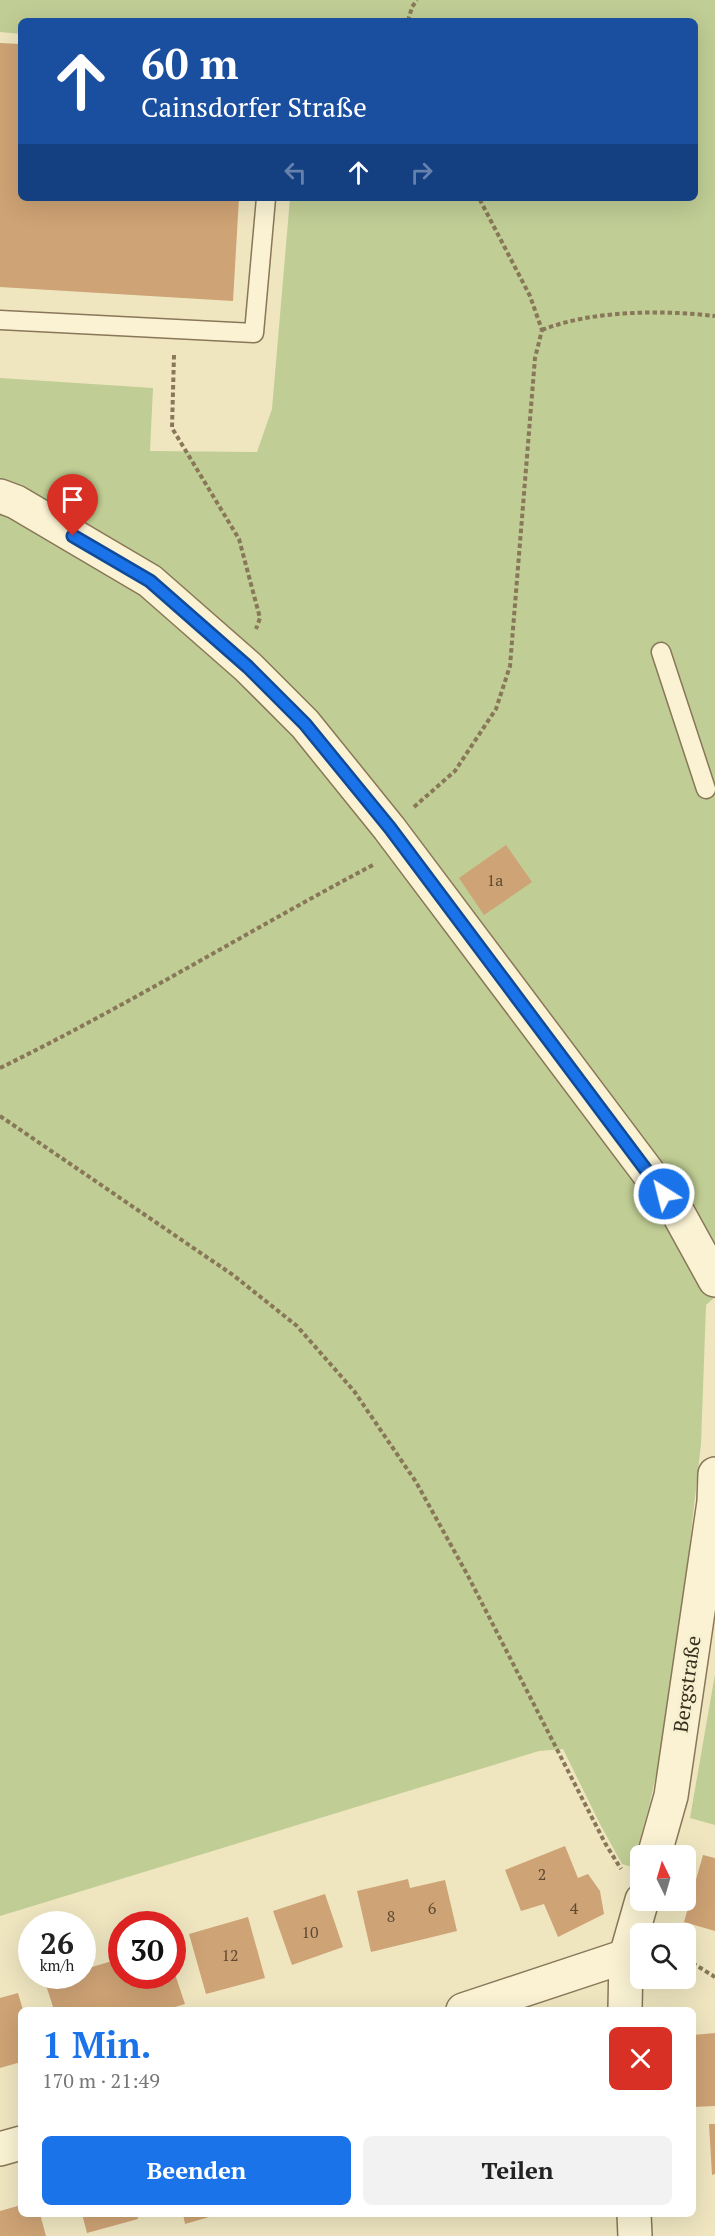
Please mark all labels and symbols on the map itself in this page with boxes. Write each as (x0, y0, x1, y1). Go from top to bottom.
pin (47, 474, 98, 536)
house number: 1a (487, 869, 503, 891)
position arrow (632, 1162, 696, 1226)
street label: Bergstraße (666, 1634, 707, 1734)
north arrow (630, 1845, 696, 1911)
house number: 2 (538, 1863, 546, 1885)
house number: 6 (428, 1897, 437, 1919)
house number: 4 (570, 1897, 579, 1919)
house number: 8 (387, 1905, 395, 1927)
speed limit sign: 30 (108, 1911, 186, 1989)
house number: 10 (301, 1921, 319, 1943)
house number: 12 (221, 1944, 239, 1966)

